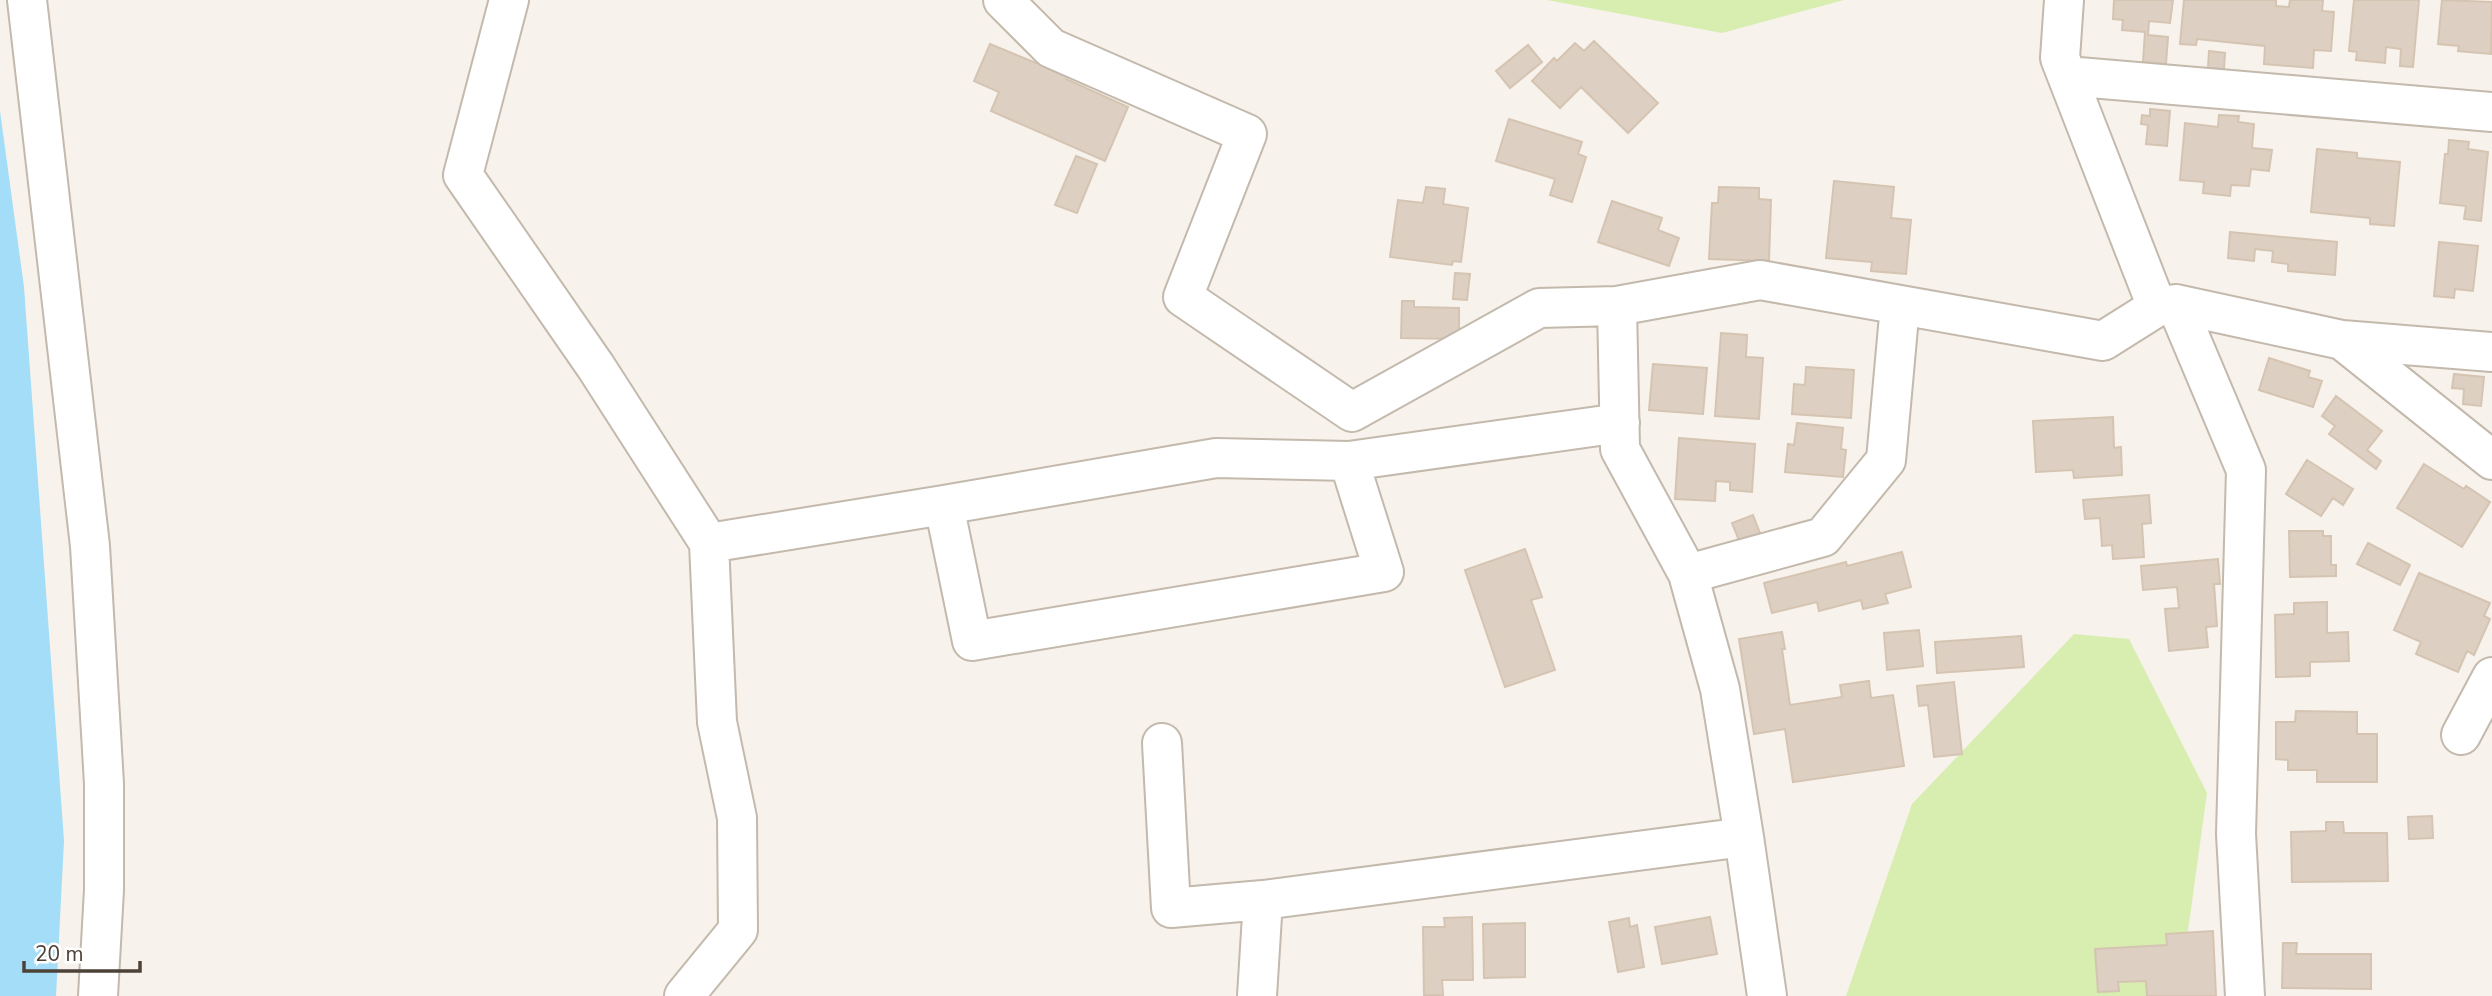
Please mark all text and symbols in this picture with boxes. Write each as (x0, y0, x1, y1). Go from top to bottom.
scale bar (24, 930, 140, 974)
text: 20 m (35, 940, 84, 968)

